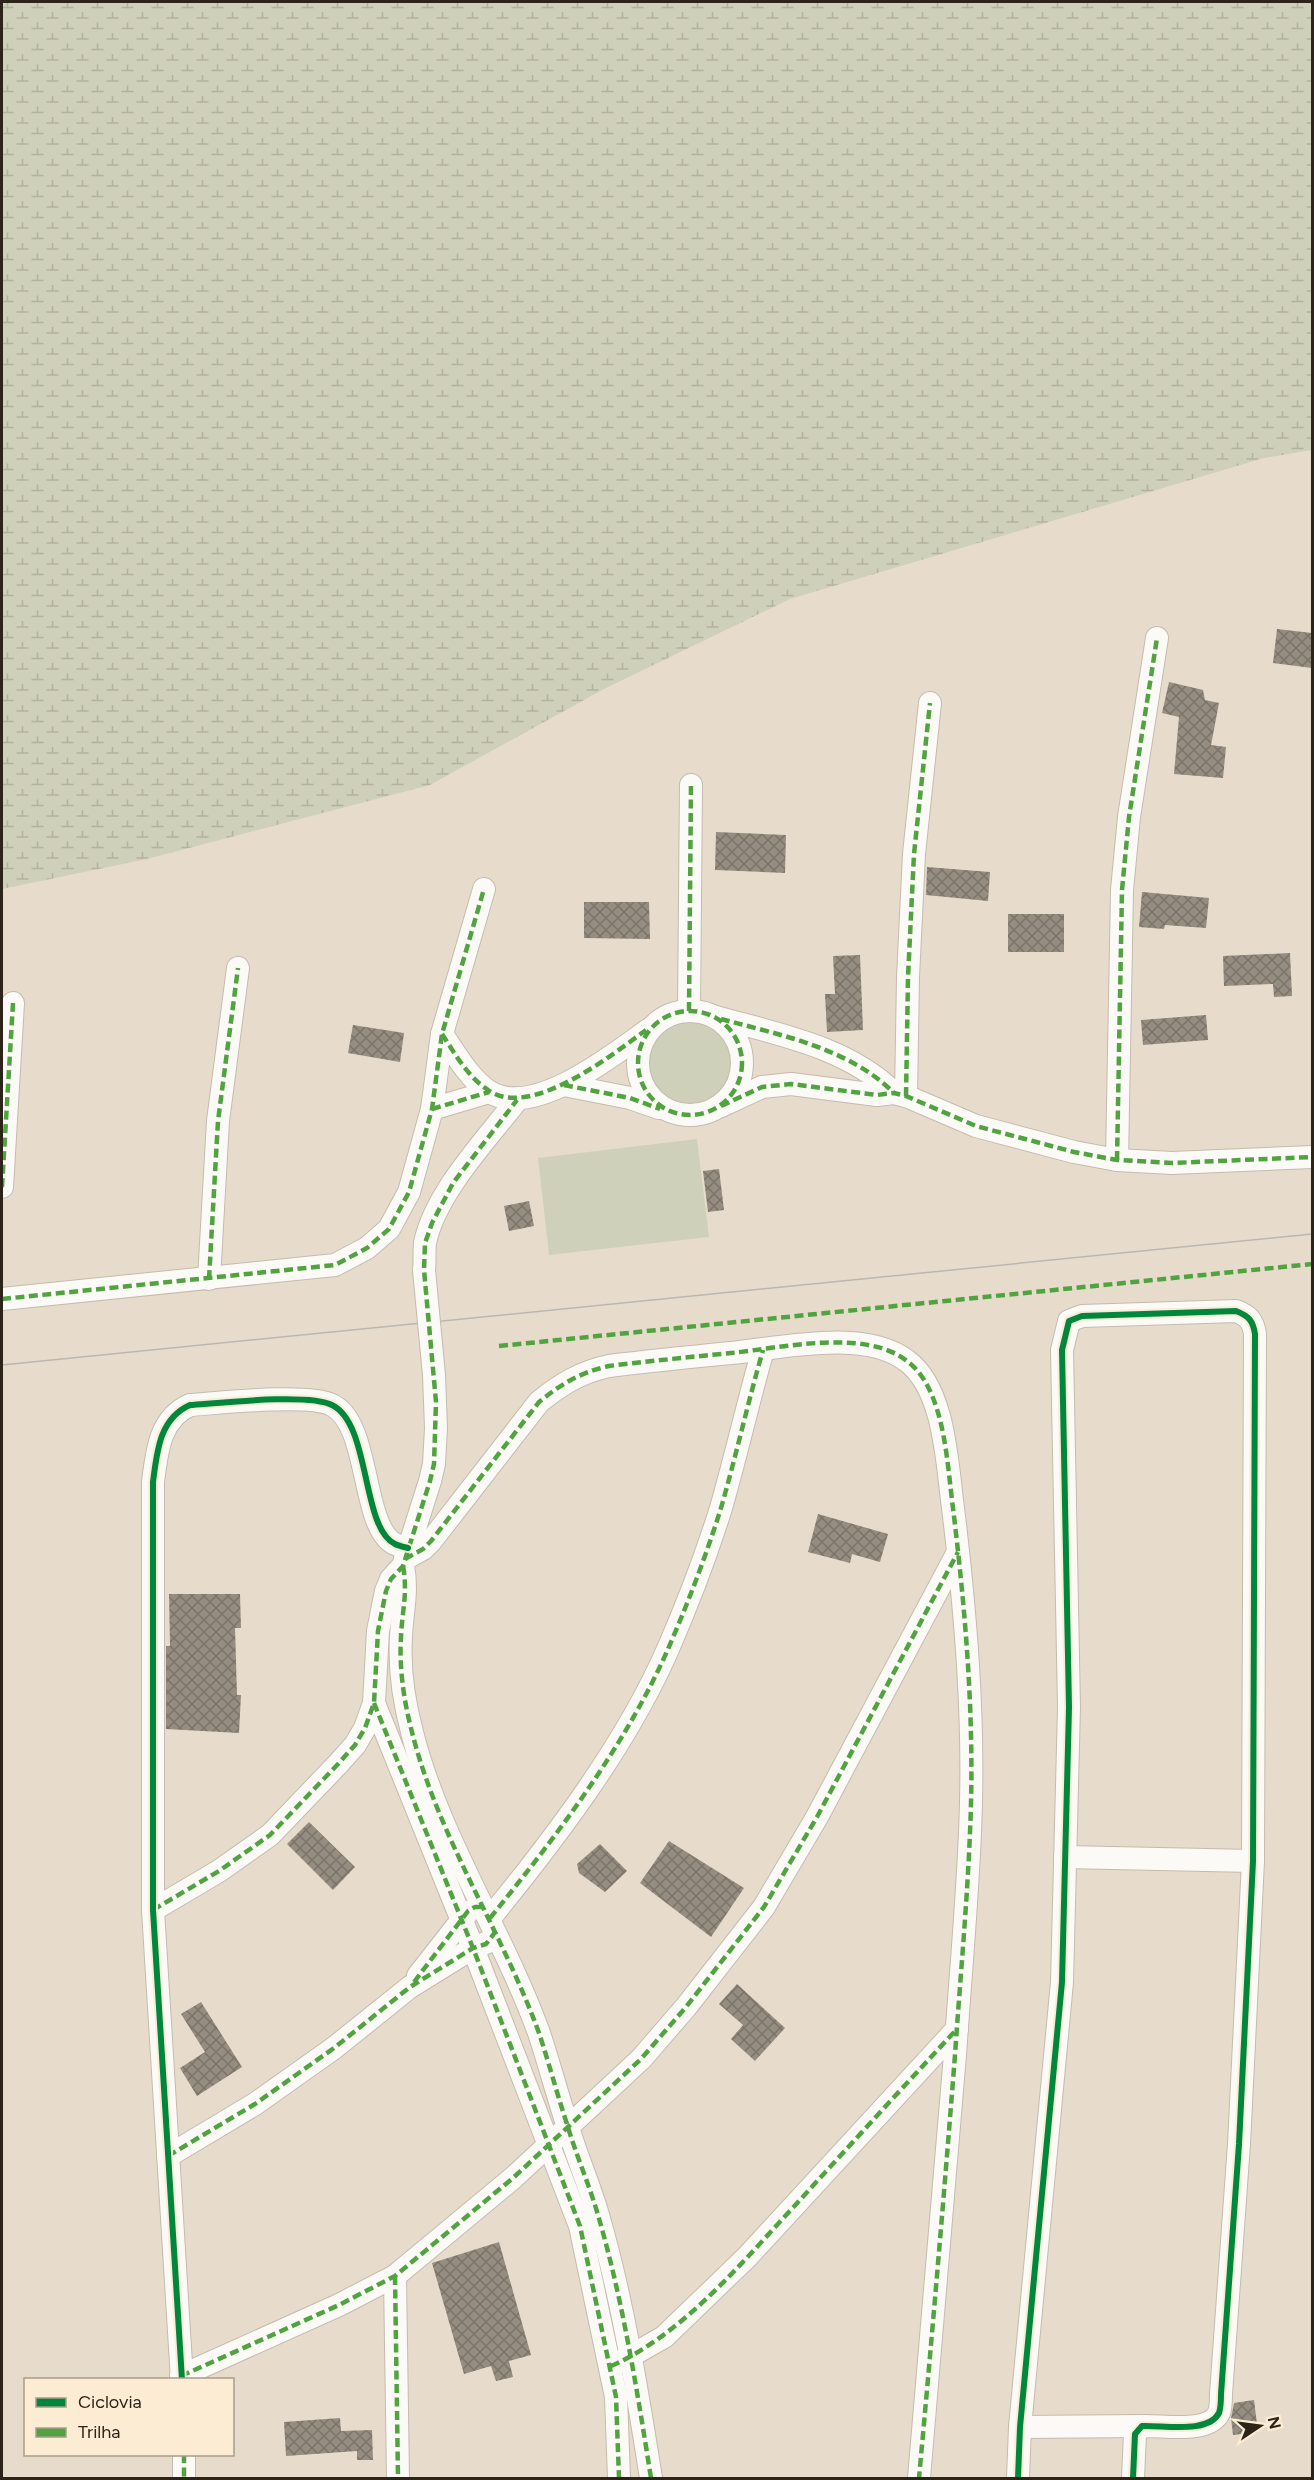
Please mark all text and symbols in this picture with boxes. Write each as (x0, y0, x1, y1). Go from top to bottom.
legend (24, 2378, 234, 2456)
text: Ciclovia (78, 2391, 142, 2413)
north arrow (1230, 2396, 1290, 2456)
text: N (1263, 2415, 1285, 2431)
text: Trilha (78, 2421, 121, 2443)

